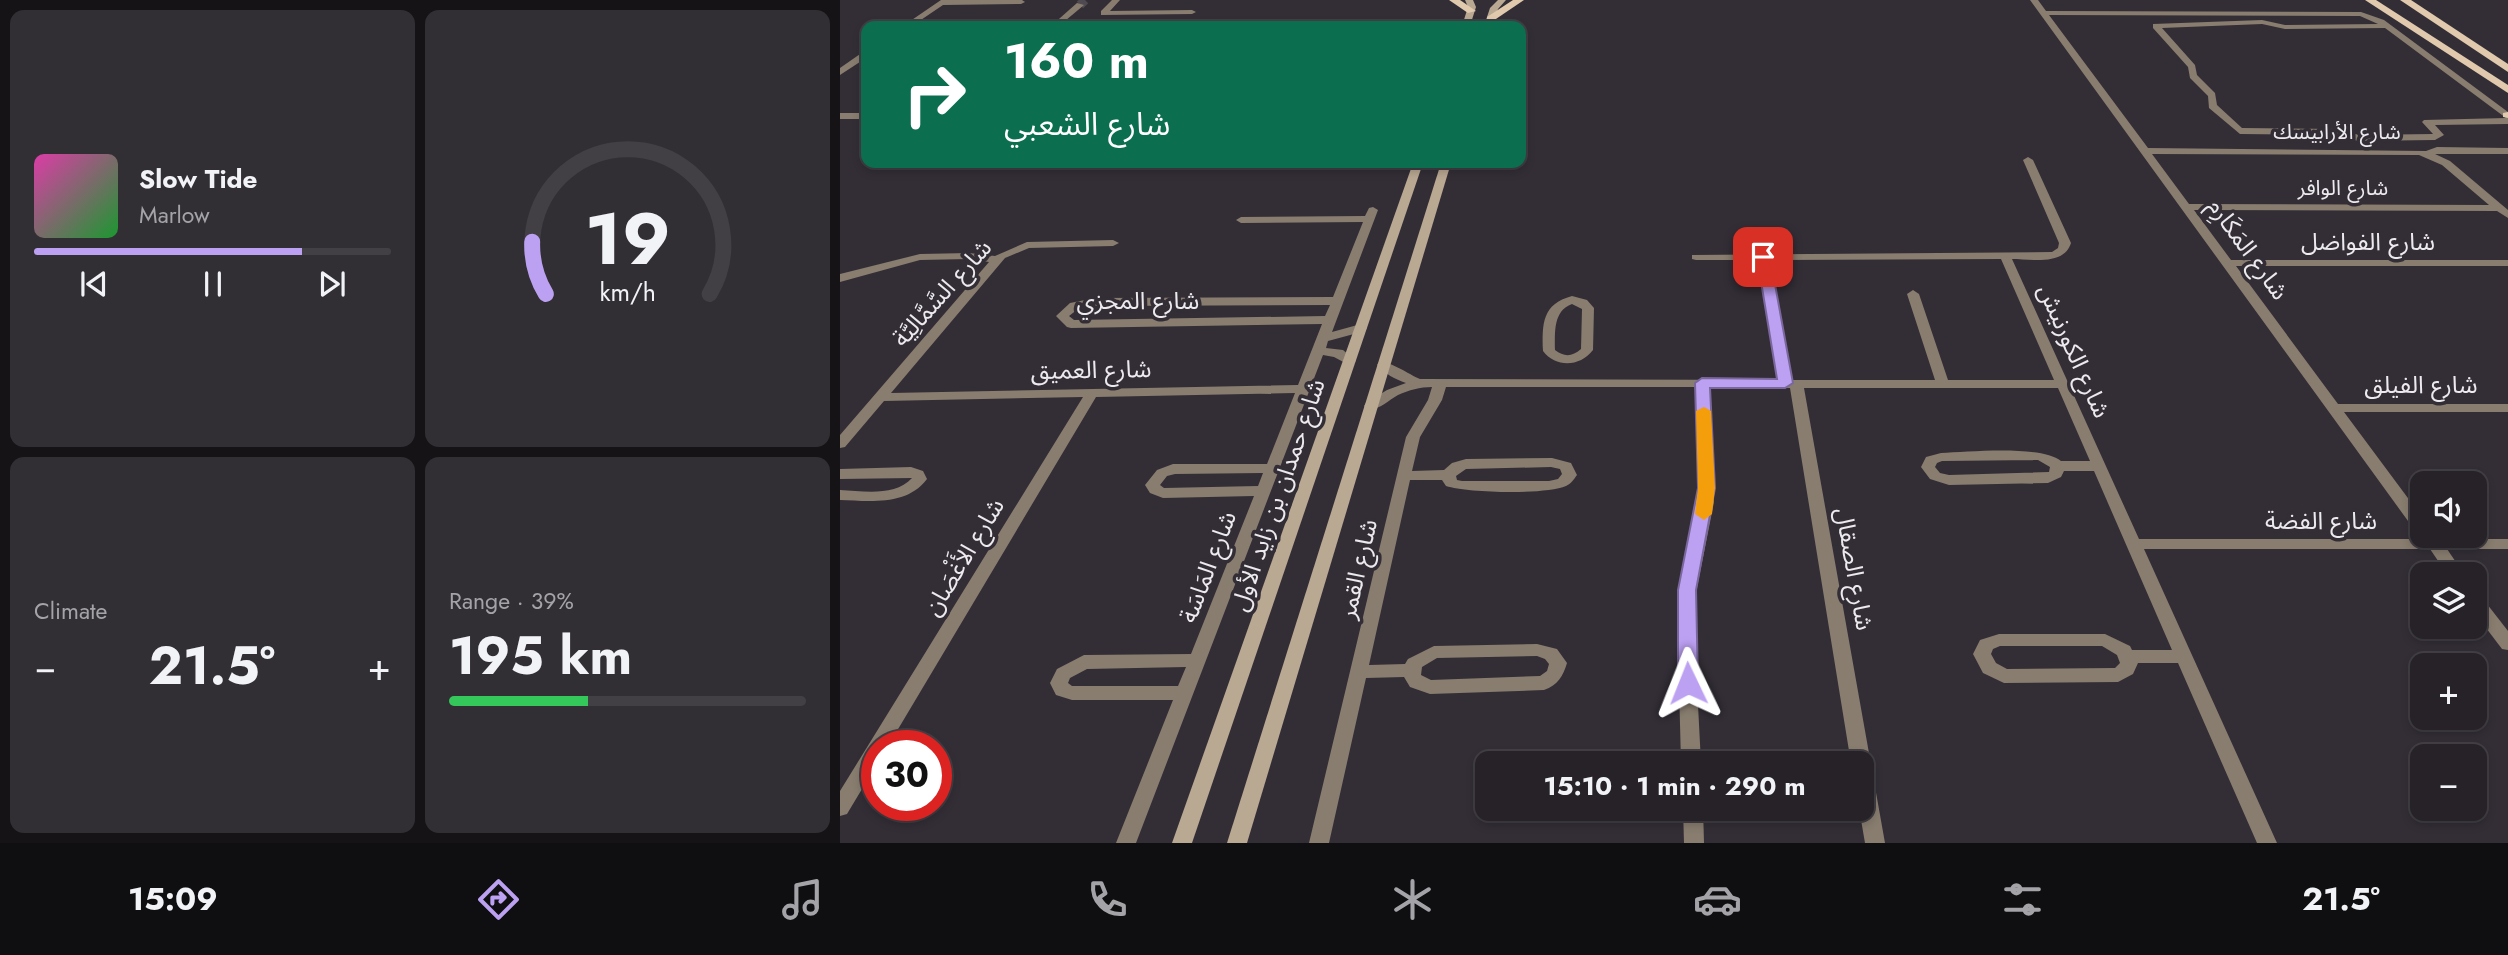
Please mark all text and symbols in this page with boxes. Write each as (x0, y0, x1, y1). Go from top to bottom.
text: 160 m (1004, 26, 1149, 96)
icon: right (889, 49, 980, 140)
text: شارع الشعبي (1004, 101, 1170, 147)
street label: شارع الأرابيسك (2273, 117, 2401, 147)
text: Slow Tide (139, 160, 258, 198)
street label: شارع الوافر (2297, 173, 2388, 203)
text: 19 (585, 187, 670, 292)
street label: شارع المَكَارِم (2199, 191, 2297, 308)
text: Marlow (139, 198, 210, 232)
street label: شارع الفواضل (2301, 224, 2435, 259)
pin (1733, 227, 1793, 287)
street label: شارع السَّمَّالِيَّة (884, 231, 999, 354)
icon: arrive (1744, 238, 1782, 276)
icon: previous (75, 265, 113, 303)
icon: pause (194, 265, 232, 303)
icon: next (313, 265, 351, 303)
text: km/h (599, 274, 656, 310)
street label: شارع الكورنيش (2029, 278, 2120, 423)
street label: شارع المجزي (1077, 283, 1199, 320)
street label: شارع العميق (1030, 351, 1152, 388)
street label: شارع الفيلق (2364, 367, 2478, 402)
street label: شارع حمدان بن زايد الأول (1221, 374, 1334, 616)
map controls (2410, 471, 2487, 821)
button: sound (2410, 471, 2487, 548)
street label: شارع الأَغْصَان (915, 491, 1013, 622)
street label: شارع الفضة (2265, 503, 2377, 538)
street label: شارع الصقال (1826, 505, 1883, 633)
street label: شارع المَاسَة (1170, 506, 1245, 628)
street label: شارع القمر (1329, 516, 1386, 623)
button: layers (2410, 562, 2487, 639)
text: Range · 39% (449, 584, 574, 618)
text: Climate (34, 594, 107, 628)
text: 195 km (449, 618, 632, 694)
text: 21.5° (149, 628, 275, 704)
text: − (34, 639, 56, 694)
text: + (368, 639, 391, 694)
position arrow (1651, 646, 1725, 720)
button: + (2410, 653, 2487, 730)
speed limit sign: 30 (861, 730, 952, 821)
button: − (2410, 744, 2487, 821)
text: 15:10 · 1 min · 290 m (1543, 767, 1806, 805)
icon: directions (474, 875, 523, 924)
icon: music (778, 875, 827, 924)
icon: phone (1083, 875, 1132, 924)
icon: climate (1388, 875, 1437, 924)
icon: car (1693, 875, 1742, 924)
icon: filters (1998, 875, 2047, 924)
text: 15:09 (128, 876, 218, 922)
text: 21.5° (2302, 876, 2380, 922)

